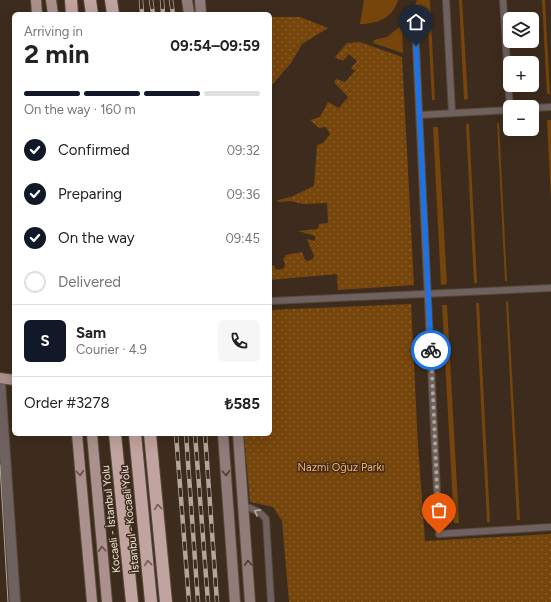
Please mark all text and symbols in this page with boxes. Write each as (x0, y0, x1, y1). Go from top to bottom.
pin (399, 5, 433, 46)
icon: home (405, 11, 427, 33)
map controls (503, 12, 539, 136)
button: layers (503, 12, 539, 48)
text: Arriving in (24, 24, 83, 39)
text: 09:54–09:59 (170, 37, 260, 55)
text: 2 min (24, 38, 90, 70)
button: + (503, 56, 539, 92)
button: − (503, 100, 539, 136)
text: On the way · 160 m (24, 102, 136, 117)
icon: check (24, 139, 46, 161)
text: Confirmed (58, 141, 130, 159)
text: 09:32 (227, 143, 260, 158)
icon: check (24, 183, 46, 205)
text: Preparing (58, 185, 122, 203)
text: 09:36 (227, 187, 260, 202)
icon: check (24, 227, 46, 249)
text: On the way (58, 229, 135, 247)
text: 09:45 (225, 231, 260, 246)
text: Delivered (58, 273, 121, 291)
button: phone (218, 320, 260, 362)
text: Sam (76, 324, 106, 342)
courier (411, 330, 451, 370)
text: S (40, 332, 50, 350)
icon: bike (420, 339, 442, 361)
text: Courier · 4.9 (76, 342, 147, 357)
text: Order #3278 (24, 394, 110, 412)
text: ₺585 (225, 395, 260, 413)
park label: Nazmi Oğuz Parkı (298, 461, 384, 474)
street label: Kocaeli - İstanbul Yolu (99, 465, 123, 573)
street label: İstanbul - Kocaeli Yolu (118, 465, 142, 573)
one-way arrow (76, 470, 85, 476)
one-way arrow (221, 470, 230, 476)
pin (422, 493, 456, 534)
icon: bag (428, 499, 450, 521)
one-way arrow (153, 504, 162, 510)
one-way arrow (254, 509, 261, 516)
one-way arrow (98, 546, 107, 552)
one-way arrow (143, 560, 152, 566)
one-way arrow (243, 560, 252, 566)

